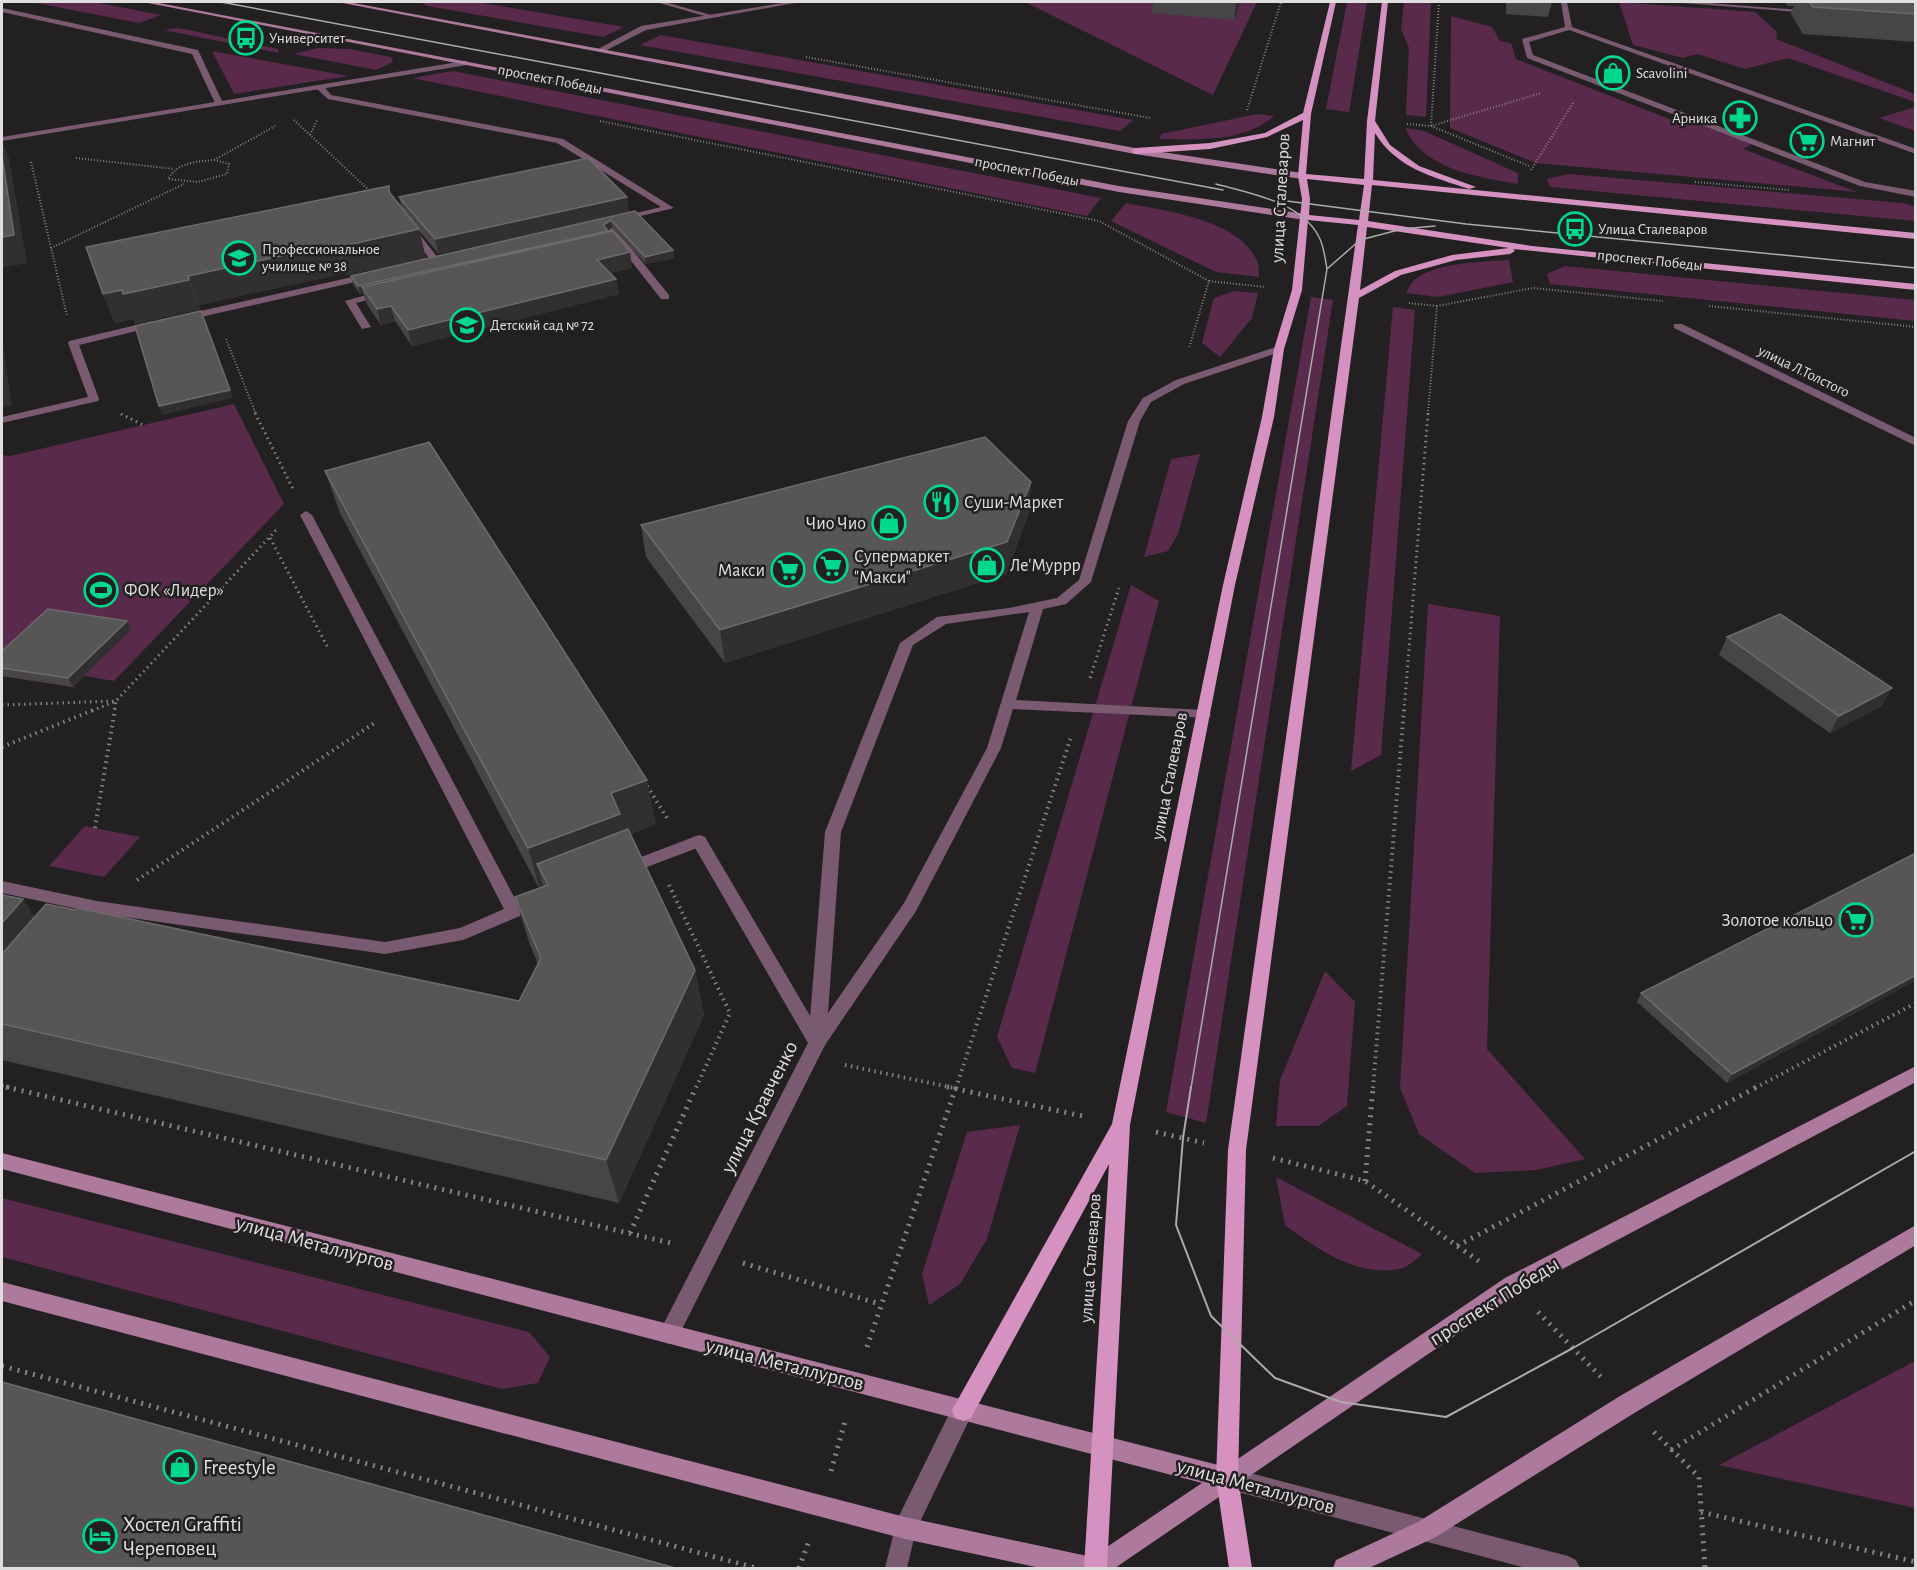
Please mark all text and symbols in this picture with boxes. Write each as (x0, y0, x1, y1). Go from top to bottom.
bus stop icon: Университет (228, 20, 264, 56)
place label: Университет (269, 31, 346, 46)
shop icon: Scavolini (1595, 55, 1631, 91)
street label: проспект Победы (496, 62, 603, 97)
place label: Scavolini (1636, 66, 1687, 81)
pharmacy icon: Арника (1722, 100, 1758, 136)
place label: Арника (1672, 111, 1717, 126)
supermarket icon: Магнит (1789, 123, 1825, 159)
street label: улица Сталеваров (1269, 133, 1293, 264)
place label: Магнит (1830, 134, 1876, 149)
street label: проспект Победы (973, 154, 1080, 189)
bus stop icon: Улица Сталеваров (1557, 211, 1593, 247)
place label: Улица Сталеваров (1598, 222, 1708, 237)
school or university icon: Профессиональное училище № 38 (221, 240, 257, 276)
place label: Профессиональное училище № 38 (261, 242, 380, 274)
street label: проспект Победы (1596, 247, 1703, 273)
school or university icon: Детский сад № 72 (449, 307, 485, 343)
place label: Детский сад № 72 (490, 318, 595, 333)
street label: улица Л.Толстого (1755, 342, 1852, 400)
restaurant icon: Суши-Маркет (923, 484, 959, 520)
place label: Суши-Маркет (964, 494, 1064, 512)
shop icon: Чио Чио (871, 505, 907, 541)
place label: Чио Чио (806, 515, 866, 533)
shop icon: Ле'Муррр (969, 547, 1005, 583)
supermarket icon: Супермаркет "Макси" (813, 548, 849, 584)
place label: Супермаркет "Макси" (854, 548, 950, 587)
supermarket icon: Макси (770, 552, 806, 588)
place label: Ле'Муррр (1010, 557, 1081, 575)
place label: Макси (718, 562, 765, 580)
sports icon: ФОК «Лидер» (83, 572, 119, 608)
place label: ФОК «Лидер» (124, 582, 224, 600)
street label: улица Сталеваров (1149, 711, 1191, 842)
supermarket icon: Золотое кольцо (1838, 902, 1874, 938)
place label: Золотое кольцо (1721, 912, 1833, 930)
street label: улица Кравченко (717, 1038, 802, 1178)
street label: улица Сталеваров (1077, 1193, 1104, 1324)
street label: улица Металлургов (233, 1212, 396, 1275)
street label: проспект Победы (1426, 1253, 1563, 1350)
street label: улица Металлургов (703, 1334, 866, 1394)
shop icon: Freestyle (162, 1449, 198, 1485)
street label: улица Металлургов (1174, 1455, 1337, 1518)
place label: Freestyle (203, 1457, 276, 1478)
place label: Хостел Graffiti Череповец (123, 1514, 242, 1559)
hotel icon: Хостел Graffiti Череповец (82, 1518, 118, 1554)

